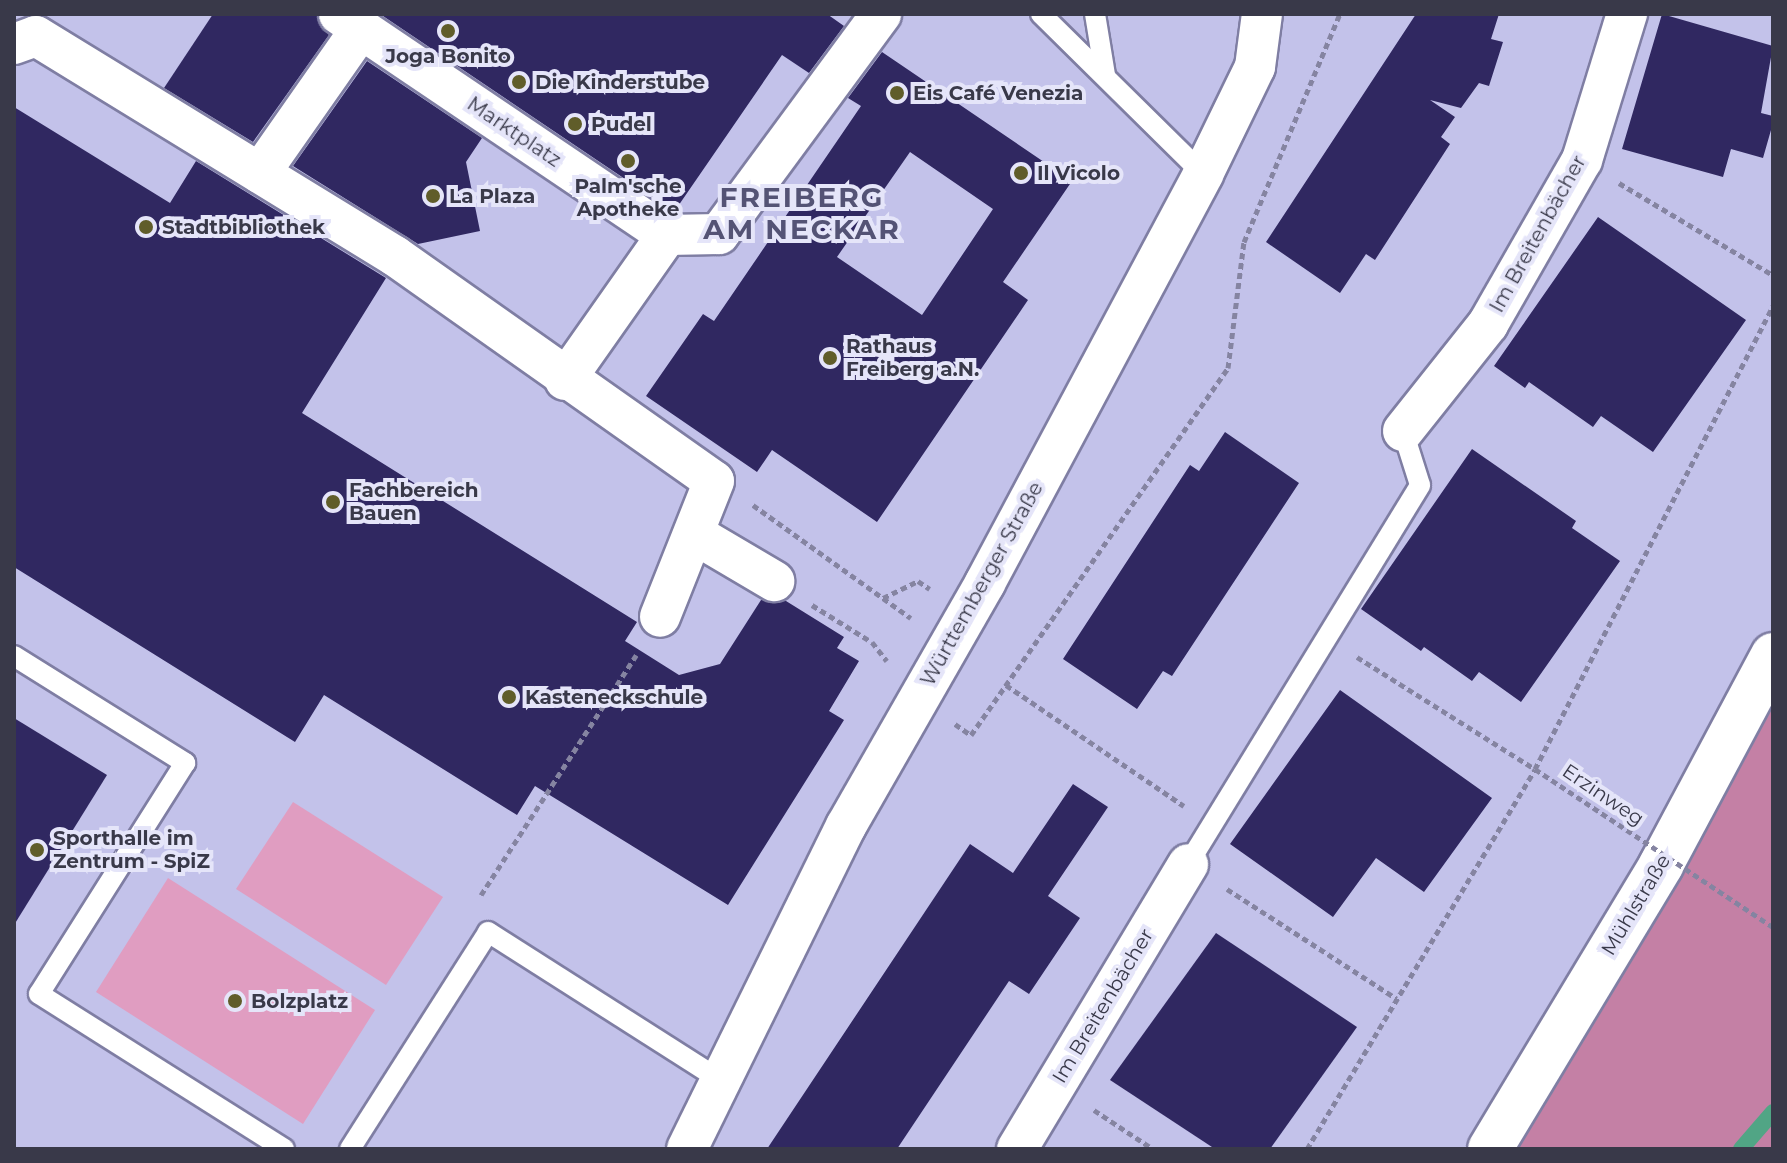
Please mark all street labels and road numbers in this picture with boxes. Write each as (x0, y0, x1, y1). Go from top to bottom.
street label: Marktplatz (463, 92, 565, 172)
street label: Im Breitenbächer (1485, 151, 1591, 317)
street label: Württemberger Straße (916, 478, 1048, 690)
street label: Erzinweg (1558, 759, 1648, 831)
street label: Mühlstraße (1596, 850, 1676, 960)
street label: Im Breitenbächer (1047, 924, 1159, 1088)

